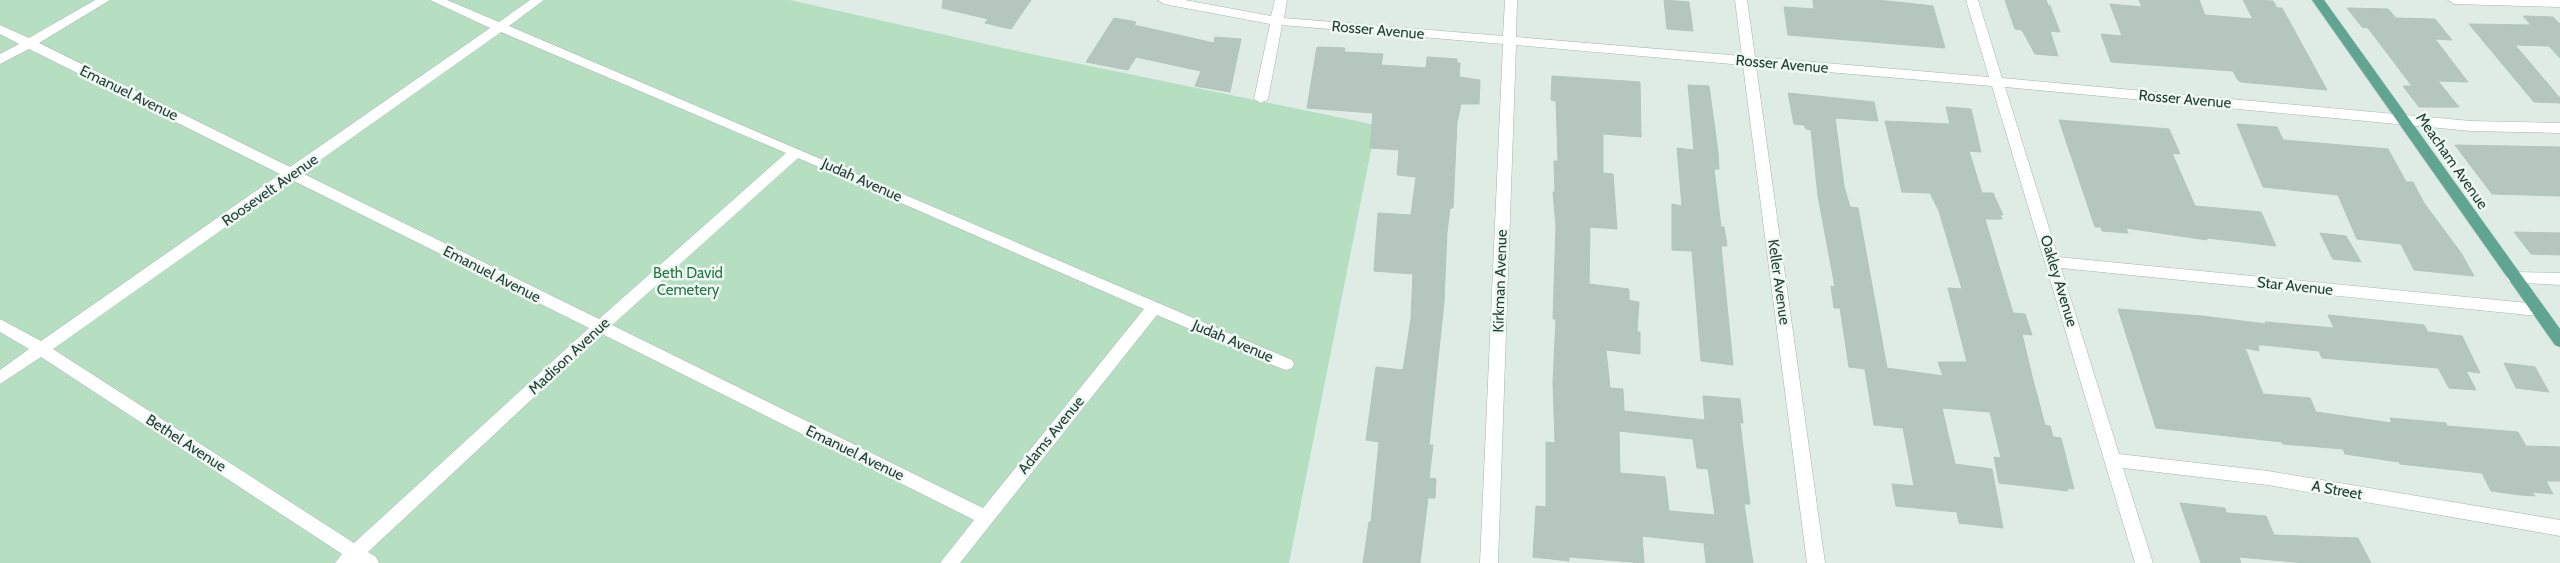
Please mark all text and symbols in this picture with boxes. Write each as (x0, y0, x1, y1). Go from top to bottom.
street label: Rosser Avenue (1331, 17, 1425, 43)
street label: Rosser Avenue (1735, 51, 1829, 77)
street label: Emanuel Avenue (77, 61, 181, 125)
street label: Rosser Avenue (2138, 86, 2232, 112)
street label: Meacham Avenue (2412, 110, 2492, 213)
street label: Roosevelt Avenue (218, 150, 322, 230)
street label: Judah Avenue (818, 154, 905, 206)
street label: Kirkman Avenue (1489, 229, 1511, 333)
street label: Oakley Avenue (2037, 233, 2082, 329)
street label: Keller Avenue (1764, 238, 1794, 326)
street label: Emanuel Avenue (440, 242, 544, 306)
park label: Beth David Cemetery (653, 264, 723, 299)
street label: Star Avenue (2256, 273, 2334, 299)
street label: Madison Avenue (525, 314, 614, 398)
street label: Judah Avenue (1189, 315, 1276, 366)
street label: Adams Avenue (1014, 392, 1088, 478)
street label: Bethel Avenue (143, 410, 230, 476)
street label: Emanuel Avenue (803, 421, 907, 485)
street label: A Street (2310, 477, 2364, 503)

